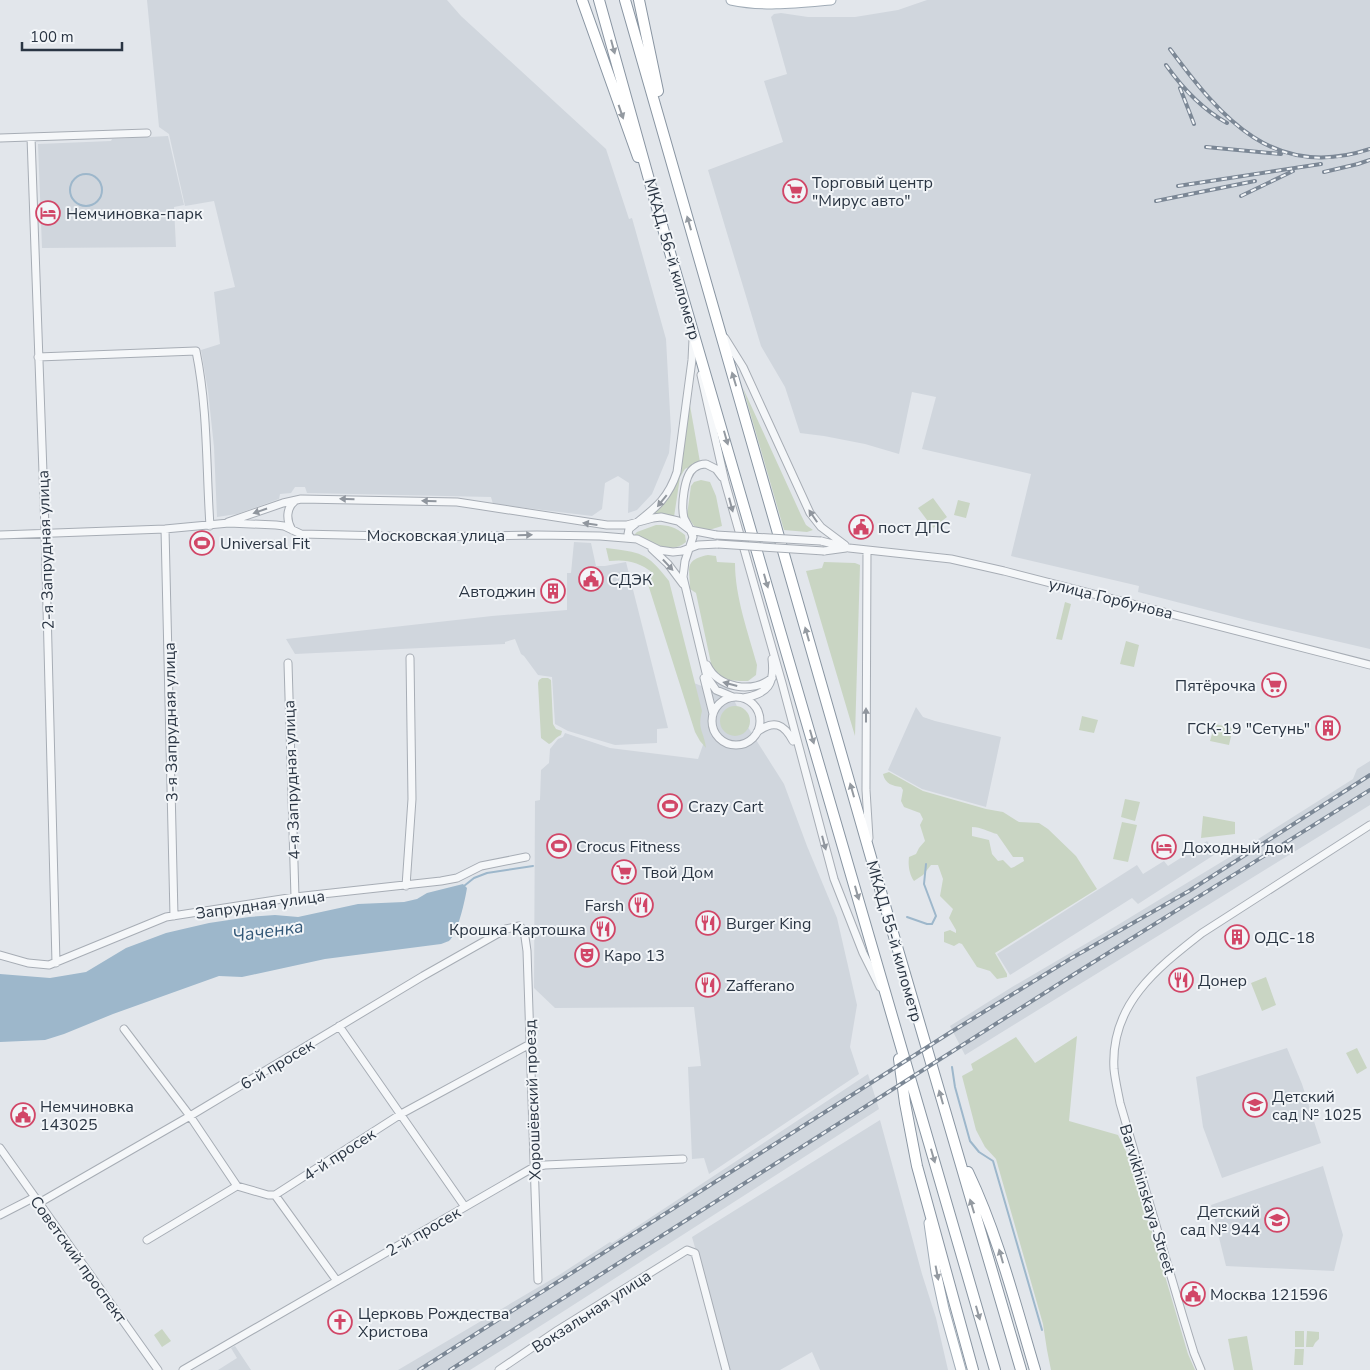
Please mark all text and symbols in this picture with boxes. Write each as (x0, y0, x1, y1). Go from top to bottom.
scale bar (22, 20, 122, 52)
text: 100 m (30, 27, 74, 47)
one-way arrow (609, 39, 617, 54)
one-way arrow (617, 105, 625, 120)
place label: Торговый центр "Мирус авто" (812, 172, 933, 212)
street label: МКАД, 56-й километр (638, 176, 706, 342)
supermarket icon: Торговый центр "Мирус авто" (782, 178, 808, 204)
hotel icon: Немчиновка-парк (35, 200, 61, 226)
place label: Немчиновка-парк (66, 203, 203, 225)
one-way arrow (684, 216, 692, 231)
one-way arrow (730, 372, 738, 387)
one-way arrow (722, 431, 730, 446)
street label: 2-я Запрудная улица (32, 470, 60, 630)
one-way arrow (657, 494, 668, 507)
one-way arrow (339, 495, 355, 503)
one-way arrow (421, 497, 437, 505)
one-way arrow (727, 498, 735, 513)
one-way arrow (253, 507, 268, 515)
one-way arrow (808, 509, 818, 522)
public building icon: пост ДПС (848, 514, 874, 540)
place label: пост ДПС (878, 517, 951, 539)
one-way arrow (582, 519, 598, 527)
street label: Московская улица (367, 525, 505, 547)
sports icon: Universal Fit (189, 530, 215, 556)
one-way arrow (517, 531, 533, 539)
place label: Universal Fit (220, 533, 310, 555)
one-way arrow (662, 558, 674, 570)
public building icon: СДЭК (578, 566, 604, 592)
place label: СДЭК (608, 569, 653, 591)
one-way arrow (763, 573, 771, 588)
street label: улица Горбунова (1046, 573, 1175, 625)
building icon: Автоджин (540, 578, 566, 604)
place label: Автоджин (459, 581, 536, 603)
one-way arrow (803, 626, 811, 641)
street label: 3-я Запрудная улица (159, 642, 183, 802)
supermarket icon: Пятёрочка (1261, 672, 1287, 698)
place label: Пятёрочка (1175, 675, 1256, 697)
one-way arrow (722, 679, 737, 687)
street label: 4-я Запрудная улица (278, 700, 306, 860)
one-way arrow (862, 707, 870, 723)
building icon: ГСК-19 "Сетунь" (1315, 715, 1341, 741)
place label: ГСК-19 "Сетунь" (1187, 718, 1310, 740)
one-way arrow (808, 729, 816, 744)
one-way arrow (847, 782, 855, 797)
sports icon: Crazy Cart (657, 793, 683, 819)
place label: Crazy Cart (688, 796, 764, 818)
sports icon: Crocus Fitness (546, 833, 572, 859)
hotel icon: Доходный дом (1151, 834, 1177, 860)
place label: Crocus Fitness (576, 836, 681, 858)
one-way arrow (820, 836, 828, 851)
place label: Доходный дом (1182, 837, 1294, 859)
street label: МКАД, 55-й километр (860, 858, 928, 1024)
supermarket icon: Твой Дом (611, 859, 637, 885)
place label: Твой Дом (642, 862, 714, 884)
street label: Запрудная улица (194, 885, 326, 925)
one-way arrow (853, 885, 861, 900)
restaurant icon: Farsh (628, 892, 654, 918)
place label: Farsh (585, 895, 624, 917)
restaurant icon: Burger King (695, 910, 721, 936)
place label: Burger King (726, 913, 811, 935)
water label: Чаченка (231, 914, 305, 948)
restaurant icon: Крошка Картошка (590, 916, 616, 942)
place label: Крошка Картошка (449, 919, 586, 941)
building icon: ОДС-18 (1224, 924, 1250, 950)
place label: ОДС-18 (1254, 927, 1315, 949)
theatre icon: Каро 13 (574, 942, 600, 968)
place label: Каро 13 (604, 945, 665, 967)
restaurant icon: Донер (1168, 967, 1194, 993)
place label: Донер (1198, 970, 1247, 992)
restaurant icon: Zafferano (695, 972, 721, 998)
place label: Zafferano (726, 975, 795, 997)
street label: Хорошёвский проезд (519, 1019, 547, 1181)
street label: 6-й просек (237, 1034, 319, 1096)
place label: Детский сад № 1025 (1272, 1086, 1362, 1126)
one-way arrow (936, 1090, 944, 1105)
school or university icon: Детский сад № 1025 (1242, 1092, 1268, 1118)
place label: Немчиновка 143025 (40, 1096, 134, 1136)
public building icon: Немчиновка 143025 (10, 1102, 36, 1128)
street label: Barvikhinskaya Street (1114, 1122, 1180, 1277)
street label: 4-й просек (299, 1123, 381, 1187)
one-way arrow (929, 1149, 937, 1164)
street label: Советский проспект (25, 1192, 132, 1328)
one-way arrow (968, 1198, 976, 1213)
street label: 2-й просек (382, 1201, 465, 1262)
place label: Детский сад № 944 (1180, 1201, 1260, 1241)
school or university icon: Детский сад № 944 (1264, 1207, 1290, 1233)
one-way arrow (997, 1248, 1005, 1263)
street label: Вокзальная улица (528, 1265, 655, 1359)
one-way arrow (933, 1266, 941, 1281)
public building icon: Москва 121596 (1180, 1281, 1206, 1307)
place label: Москва 121596 (1210, 1284, 1328, 1306)
place label: Церковь Рождества Христова (358, 1303, 509, 1343)
one-way arrow (974, 1305, 982, 1320)
church icon: Церковь Рождества Христова (327, 1309, 353, 1335)

